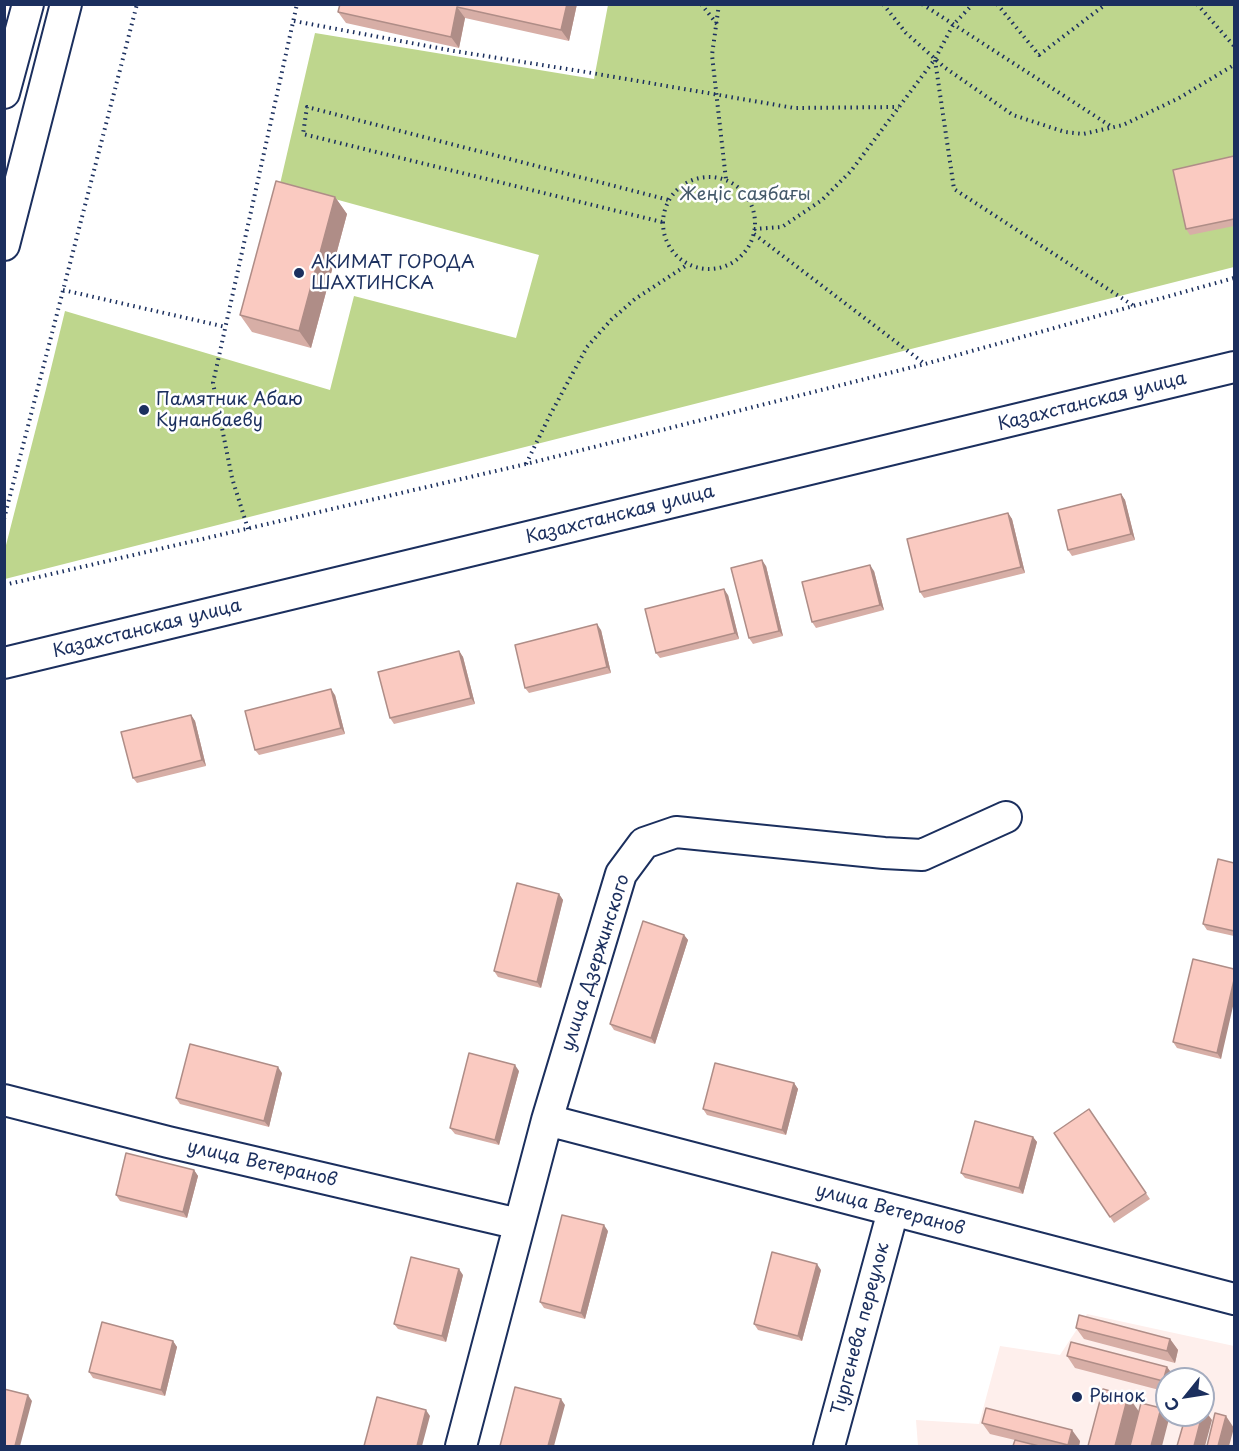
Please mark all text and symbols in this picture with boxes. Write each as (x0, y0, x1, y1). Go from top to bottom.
park label: Жеңіс саябағы (679, 184, 811, 206)
place label: АКИМАТ ГОРОДА ШАХТИНСКА (311, 252, 475, 294)
marker: АКИМАТ ГОРОДА ШАХТИНСКА (292, 266, 306, 280)
street label: Казахстанская улица (995, 368, 1189, 436)
place label: Памятник Абаю Кунанбаеву (156, 389, 303, 432)
marker: Памятник Абаю Кунанбаеву (137, 403, 151, 417)
street label: Казахстанская улица (523, 481, 717, 549)
street label: Казахстанская улица (50, 595, 244, 663)
street label: улица Дзержинского (557, 872, 635, 1054)
street label: улица Ветеранов (185, 1136, 339, 1192)
street label: улица Ветеранов (813, 1180, 967, 1240)
street label: Тургенева переулок (828, 1240, 894, 1418)
north arrow (1155, 1367, 1215, 1427)
place label: Рынок (1089, 1386, 1145, 1408)
marker: Рынок (1070, 1390, 1084, 1404)
text: С (1158, 1394, 1185, 1416)

